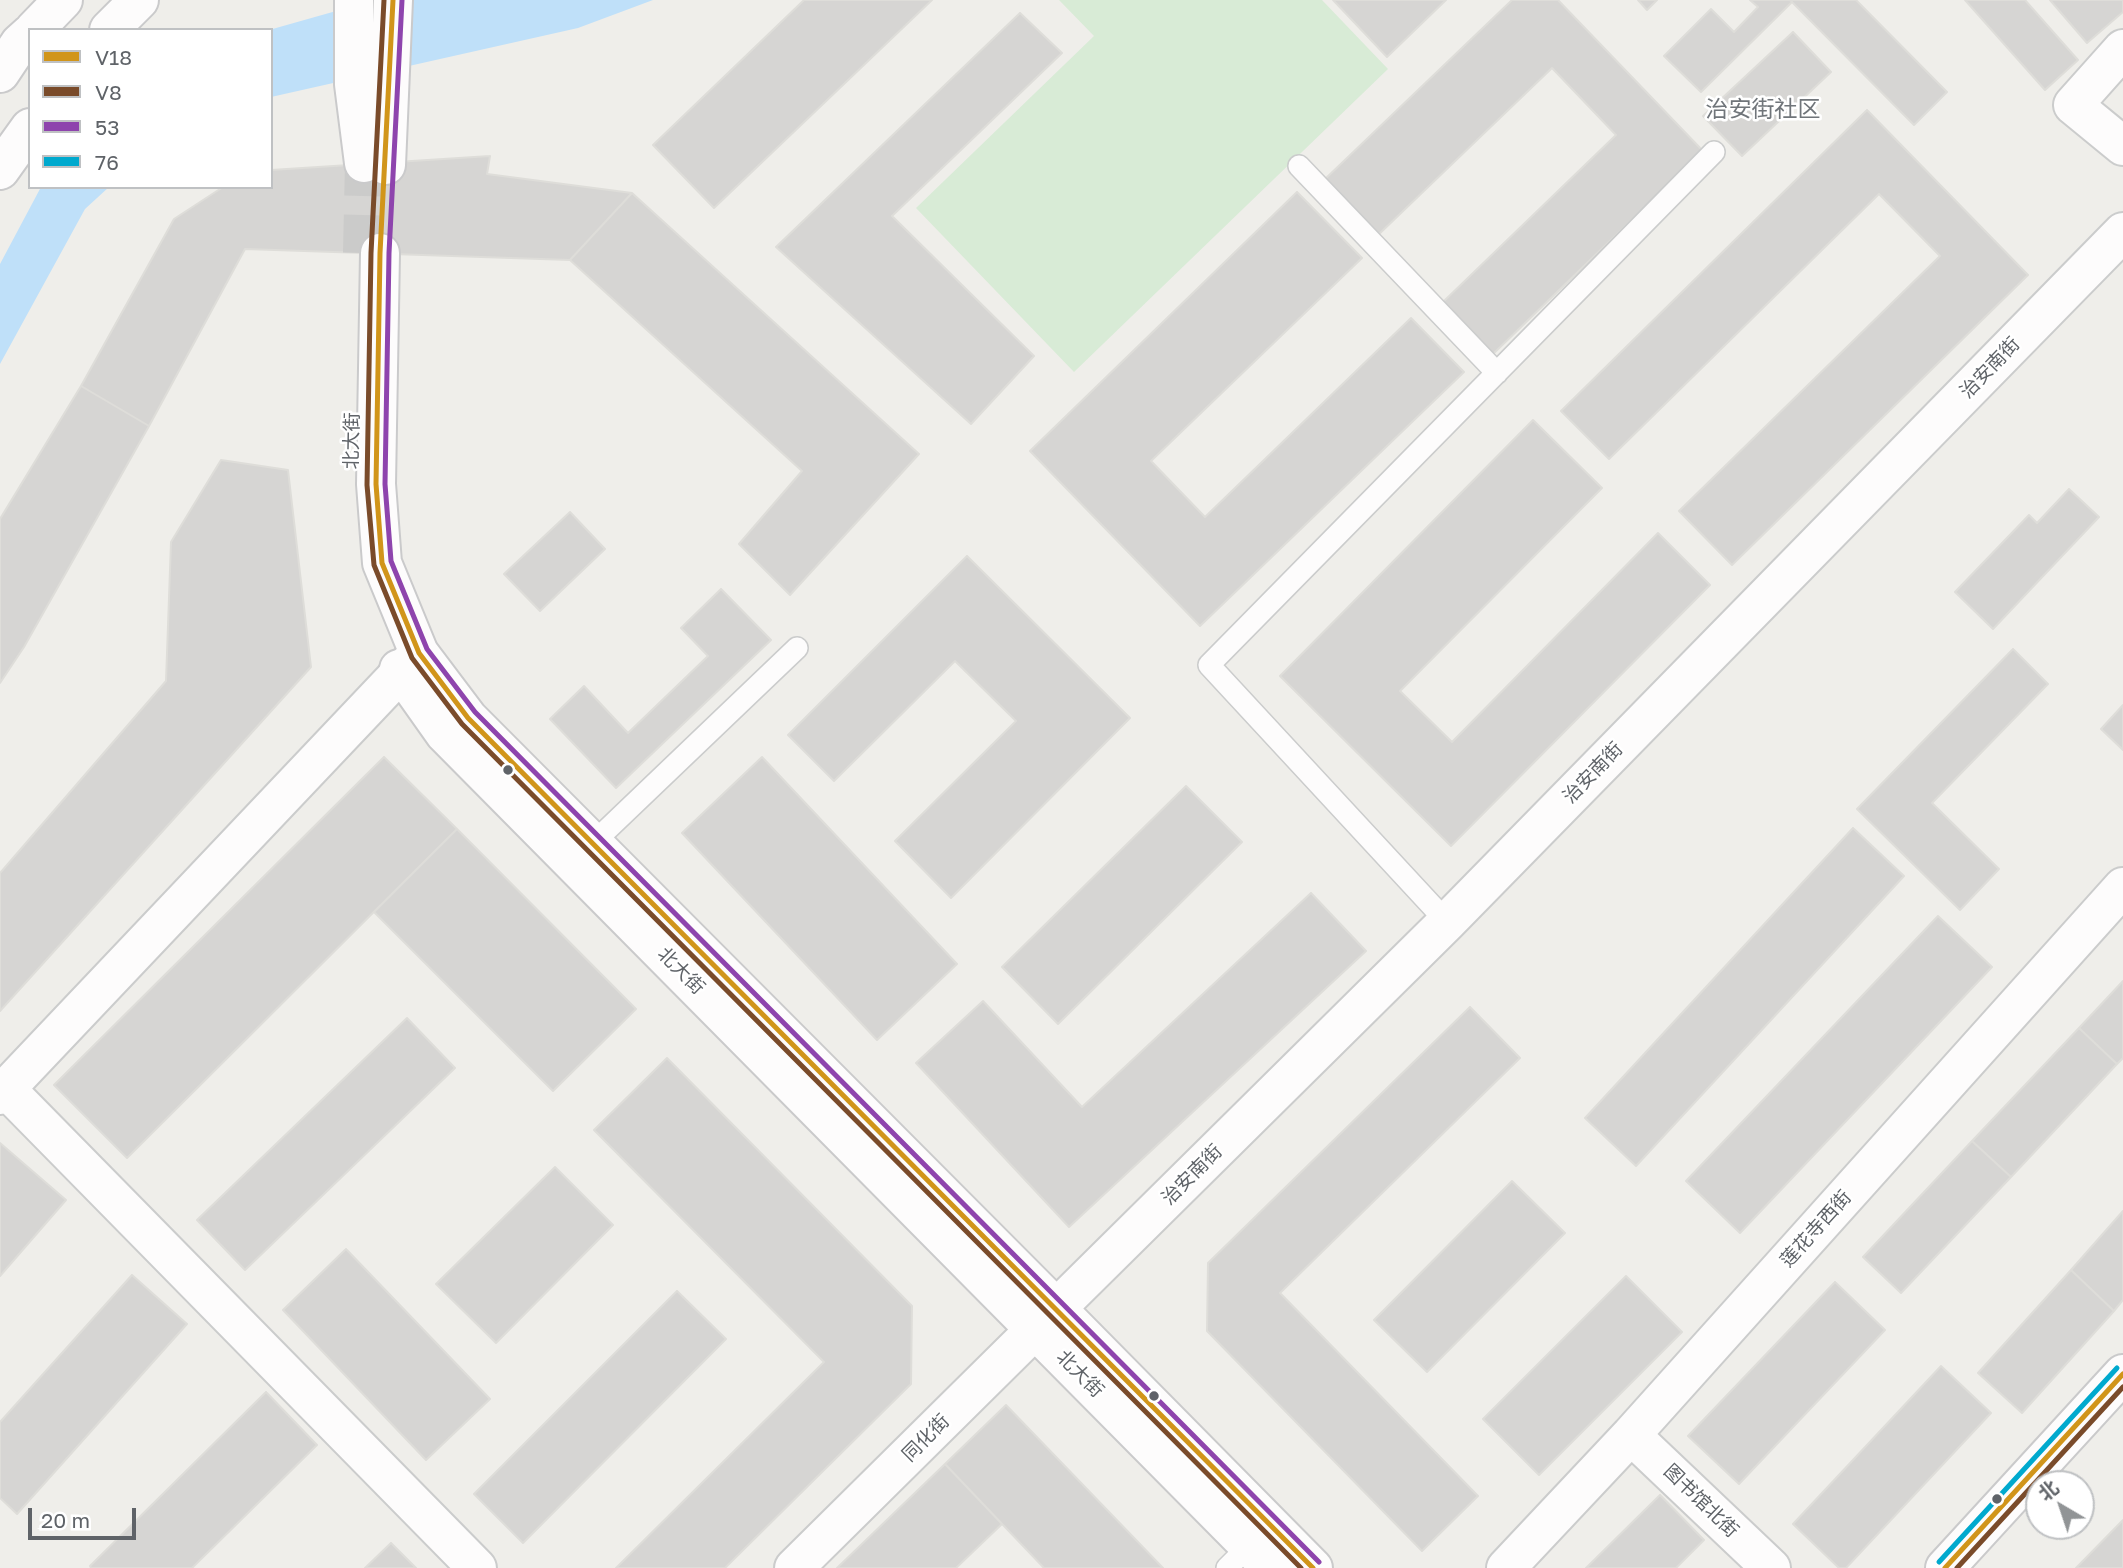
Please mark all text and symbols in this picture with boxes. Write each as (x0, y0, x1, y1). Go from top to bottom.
legend (28, 28, 273, 189)
text: V18 (95, 44, 132, 70)
text: V8 (95, 79, 122, 105)
district label: 治安街社区 (1706, 96, 1820, 124)
text: 53 (95, 114, 119, 140)
text: 76 (95, 149, 119, 175)
street label: 治安南街 (1955, 333, 2025, 403)
street label: 北大街 (340, 412, 364, 470)
street label: 治安南街 (1558, 738, 1628, 808)
unlabelled marker (501, 763, 515, 777)
street label: 北大街 (653, 943, 709, 999)
street label: 治安南街 (1157, 1140, 1227, 1210)
street label: 莲花寺西街 (1776, 1186, 1856, 1272)
street label: 北大街 (1052, 1346, 1108, 1402)
unlabelled marker (1147, 1389, 1161, 1403)
street label: 同化街 (898, 1410, 954, 1466)
street label: 图书馆北街 (1659, 1460, 1743, 1542)
north arrow (2025, 1470, 2095, 1540)
text: 北 (2033, 1475, 2062, 1505)
unlabelled marker (1990, 1492, 2004, 1506)
scale bar (32, 1494, 140, 1538)
text: 20 m (41, 1507, 90, 1533)

